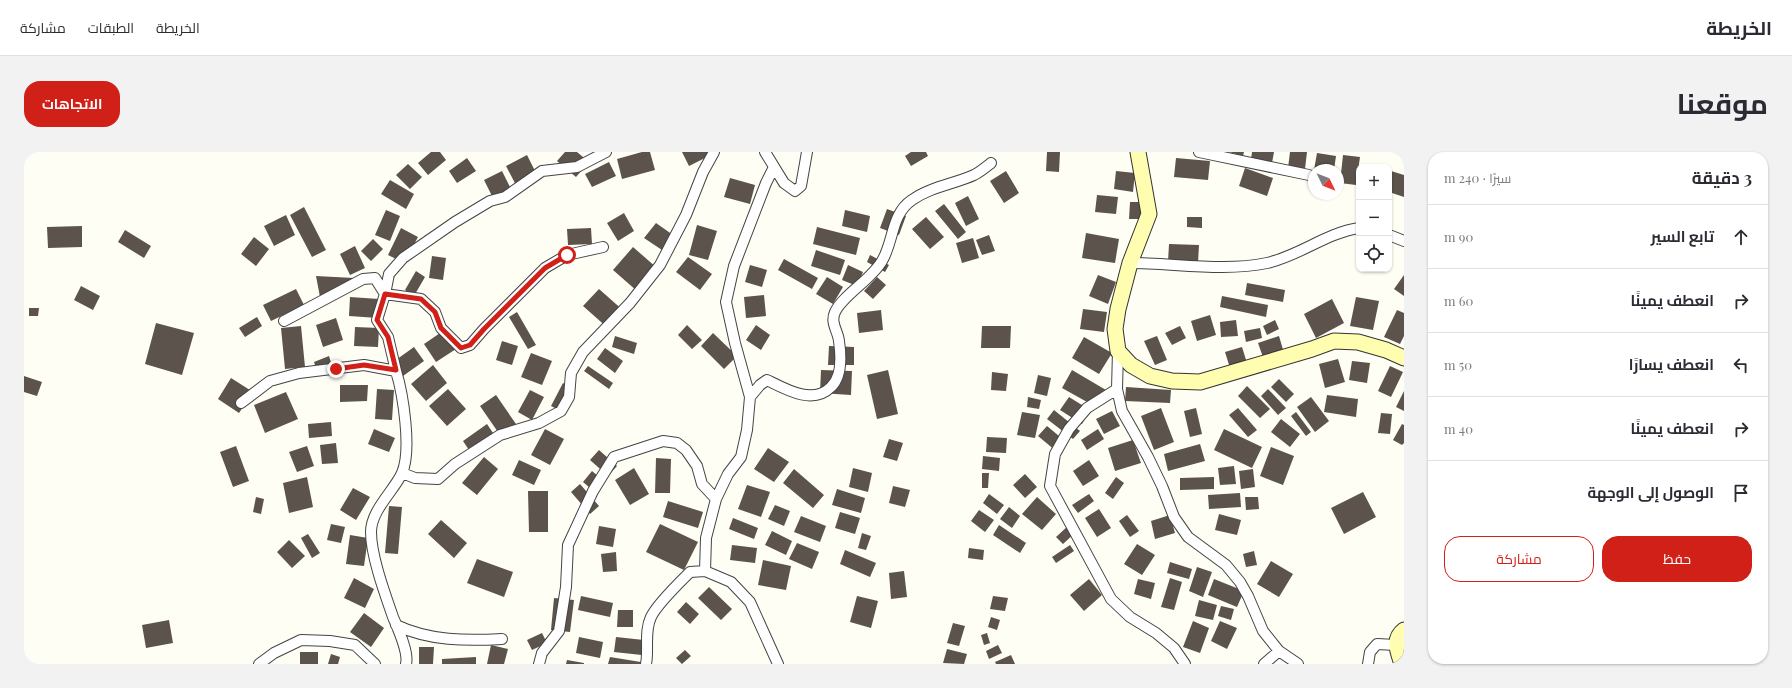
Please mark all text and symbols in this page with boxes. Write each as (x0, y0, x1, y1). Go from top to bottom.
text: الخريطة (1706, 14, 1772, 40)
text: مشاركة (20, 18, 66, 37)
text: الطبقات (88, 18, 134, 37)
text: الخريطة (156, 18, 200, 37)
button: الاتجاهات (24, 81, 120, 127)
text: موقعنا (1677, 84, 1768, 121)
north arrow (1308, 164, 1344, 200)
map controls (1356, 164, 1392, 272)
button: + (1356, 164, 1392, 200)
text: 3 دقيقة (1692, 166, 1752, 188)
text: سيرًا · 240 m (1444, 169, 1511, 186)
button: − (1356, 200, 1392, 236)
text: تابع السير (1651, 226, 1714, 246)
icon: ahead (1730, 226, 1752, 248)
text: 90 m (1444, 228, 1473, 245)
button: locate (1356, 236, 1392, 272)
route start (558, 246, 576, 264)
text: انعطف يمينًا (1631, 290, 1714, 310)
icon: right (1730, 290, 1752, 312)
text: 60 m (1444, 292, 1473, 309)
text: انعطف يسارًا (1629, 354, 1714, 374)
icon: left (1730, 354, 1752, 376)
text: 50 m (1444, 356, 1472, 373)
route end (327, 360, 345, 378)
text: انعطف يمينًا (1631, 418, 1714, 438)
icon: right (1730, 418, 1752, 440)
text: 40 m (1444, 420, 1473, 437)
text: الوصول إلى الوجهة (1588, 482, 1714, 502)
icon: arrive (1730, 482, 1752, 504)
button: مشاركة (1444, 536, 1594, 582)
button: حفظ (1602, 536, 1752, 582)

